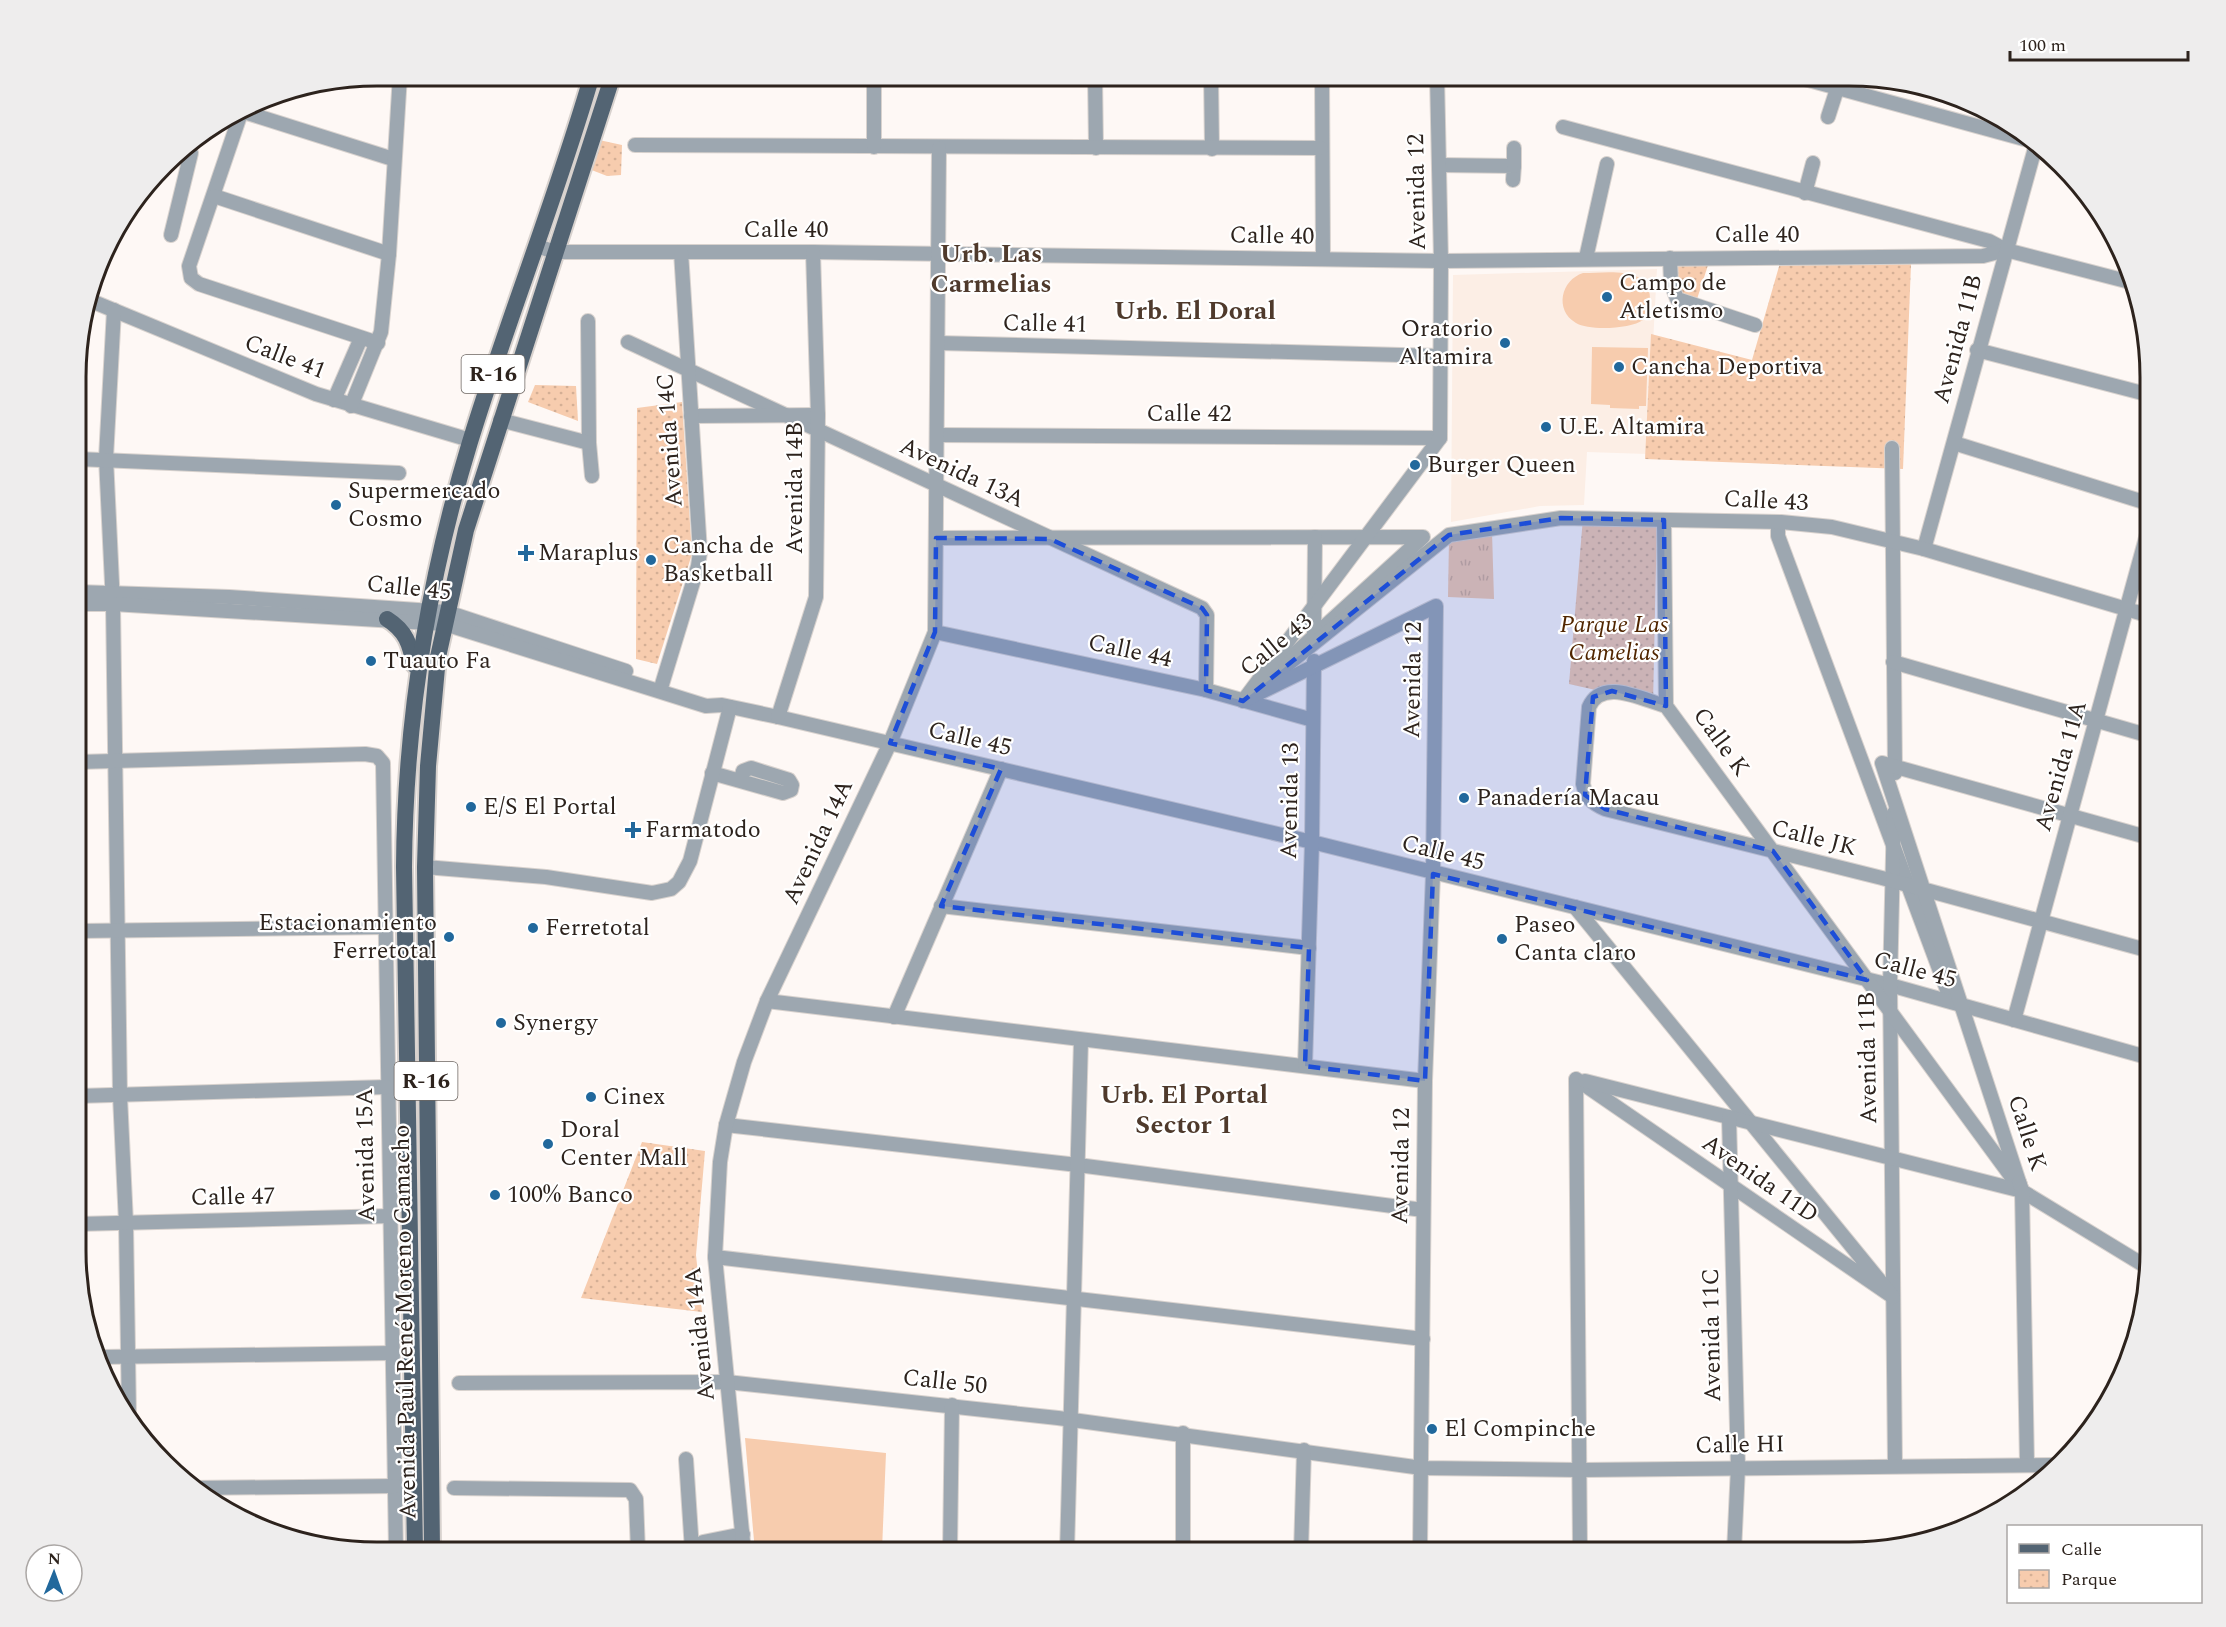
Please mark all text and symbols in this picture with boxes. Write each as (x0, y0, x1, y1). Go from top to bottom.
scale bar (2010, 24, 2188, 62)
text: 100 m (2019, 32, 2066, 59)
street label: Avenida 12 (1398, 133, 1436, 251)
street label: Calle 40 (744, 212, 828, 248)
street label: Calle 40 (1229, 217, 1315, 255)
street label: Calle 40 (1715, 217, 1799, 253)
district label: Urb. Las Carmelias (930, 234, 1052, 304)
place label: Campo de Atletismo (1619, 265, 1727, 329)
street label: Avenida 11B (1923, 270, 1993, 408)
marker: Campo de Atletismo (1600, 290, 1614, 304)
district label: Urb. El Doral (1114, 291, 1276, 331)
street label: Calle 41 (1002, 305, 1088, 343)
place label: Oratorio Altamira (1398, 311, 1493, 375)
street label: Calle 41 (239, 325, 331, 389)
marker: Oratorio Altamira (1498, 336, 1512, 350)
place label: Cancha Deportiva (1631, 349, 1823, 385)
road number: R-16 (462, 355, 524, 393)
marker: Cancha Deportiva (1612, 360, 1626, 374)
street label: Avenida 14C (647, 372, 693, 508)
street label: Calle 42 (1147, 396, 1231, 432)
place label: U.E. Altamira (1558, 409, 1705, 445)
marker: U.E. Altamira (1539, 420, 1553, 434)
street label: Avenida 14B (777, 422, 813, 554)
street label: Avenida 13A (893, 428, 1031, 518)
place label: Burger Queen (1427, 447, 1576, 483)
marker: Burger Queen (1408, 458, 1422, 472)
place label: Supermercado Cosmo (348, 473, 500, 537)
street label: Calle 43 (1723, 481, 1809, 521)
marker: Supermercado Cosmo (329, 498, 343, 512)
place label: Cancha de Basketball (663, 528, 774, 592)
place label: Maraplus (538, 535, 639, 571)
marker: Maraplus (519, 546, 533, 560)
marker: Cancha de Basketball (644, 553, 658, 567)
street label: Calle 45 (365, 566, 453, 610)
street label: Calle 43 (1232, 604, 1320, 686)
park label: Parque Las Camelias (1560, 607, 1669, 671)
street label: Avenida 12 (1394, 621, 1432, 739)
street label: Calle 44 (1085, 625, 1175, 677)
place label: Tuauto Fa (383, 643, 491, 679)
marker: Tuauto Fa (364, 654, 378, 668)
street label: Avenida 11A (2025, 696, 2097, 836)
street label: Calle K (1684, 700, 1758, 784)
street label: Calle 45 (925, 712, 1015, 766)
street label: Avenida 13 (1271, 742, 1309, 860)
street label: Avenida 14A (773, 773, 863, 911)
place label: Panadería Macau (1476, 780, 1659, 816)
place label: E/S El Portal (483, 789, 617, 825)
marker: Panadería Macau (1457, 791, 1471, 805)
marker: E/S El Portal (464, 800, 478, 814)
street label: Calle JK (1767, 810, 1861, 866)
place label: Farmatodo (645, 812, 761, 848)
marker: Farmatodo (626, 823, 640, 837)
street label: Calle 45 (1398, 825, 1488, 881)
place label: Estacionamiento Ferretotal (258, 905, 437, 969)
place label: Paseo Canta claro (1514, 907, 1636, 971)
place label: Ferretotal (545, 910, 650, 946)
marker: Ferretotal (526, 921, 540, 935)
marker: Estacionamiento Ferretotal (442, 930, 456, 944)
marker: Paseo Canta claro (1495, 932, 1509, 946)
street label: Calle 45 (1869, 942, 1961, 998)
street label: Avenida 11B (1849, 991, 1887, 1125)
place label: Synergy (513, 1005, 599, 1041)
marker: Synergy (494, 1016, 508, 1030)
road number: R-16 (394, 1062, 458, 1100)
district label: Urb. El Portal Sector 1 (1100, 1075, 1268, 1145)
place label: Cinex (603, 1079, 665, 1115)
street label: Avenida 15A (347, 1087, 385, 1223)
marker: Cinex (584, 1090, 598, 1104)
street label: Calle K (1998, 1090, 2056, 1176)
street label: Avenida 12 (1382, 1107, 1420, 1225)
place label: Doral Center Mall (560, 1112, 687, 1176)
street label: Avenida Paúl René Moreno Camacho (384, 1124, 426, 1520)
street label: Avenida 11D (1694, 1125, 1826, 1233)
marker: Doral Center Mall (541, 1137, 555, 1151)
place label: 100% Banco (507, 1177, 633, 1213)
street label: Calle 47 (190, 1178, 276, 1216)
marker: 100% Banco (488, 1188, 502, 1202)
street label: Avenida 14A (675, 1265, 725, 1403)
street label: Avenida 11C (1693, 1268, 1731, 1402)
street label: Calle 50 (901, 1360, 989, 1404)
place label: El Compinche (1444, 1411, 1596, 1447)
marker: El Compinche (1425, 1422, 1439, 1436)
street label: Calle HI (1695, 1426, 1785, 1464)
legend (2007, 1525, 2202, 1603)
text: Calle (2061, 1536, 2102, 1563)
north arrow (24, 1543, 84, 1603)
text: N (48, 1547, 61, 1571)
text: Parque (2061, 1566, 2117, 1593)

